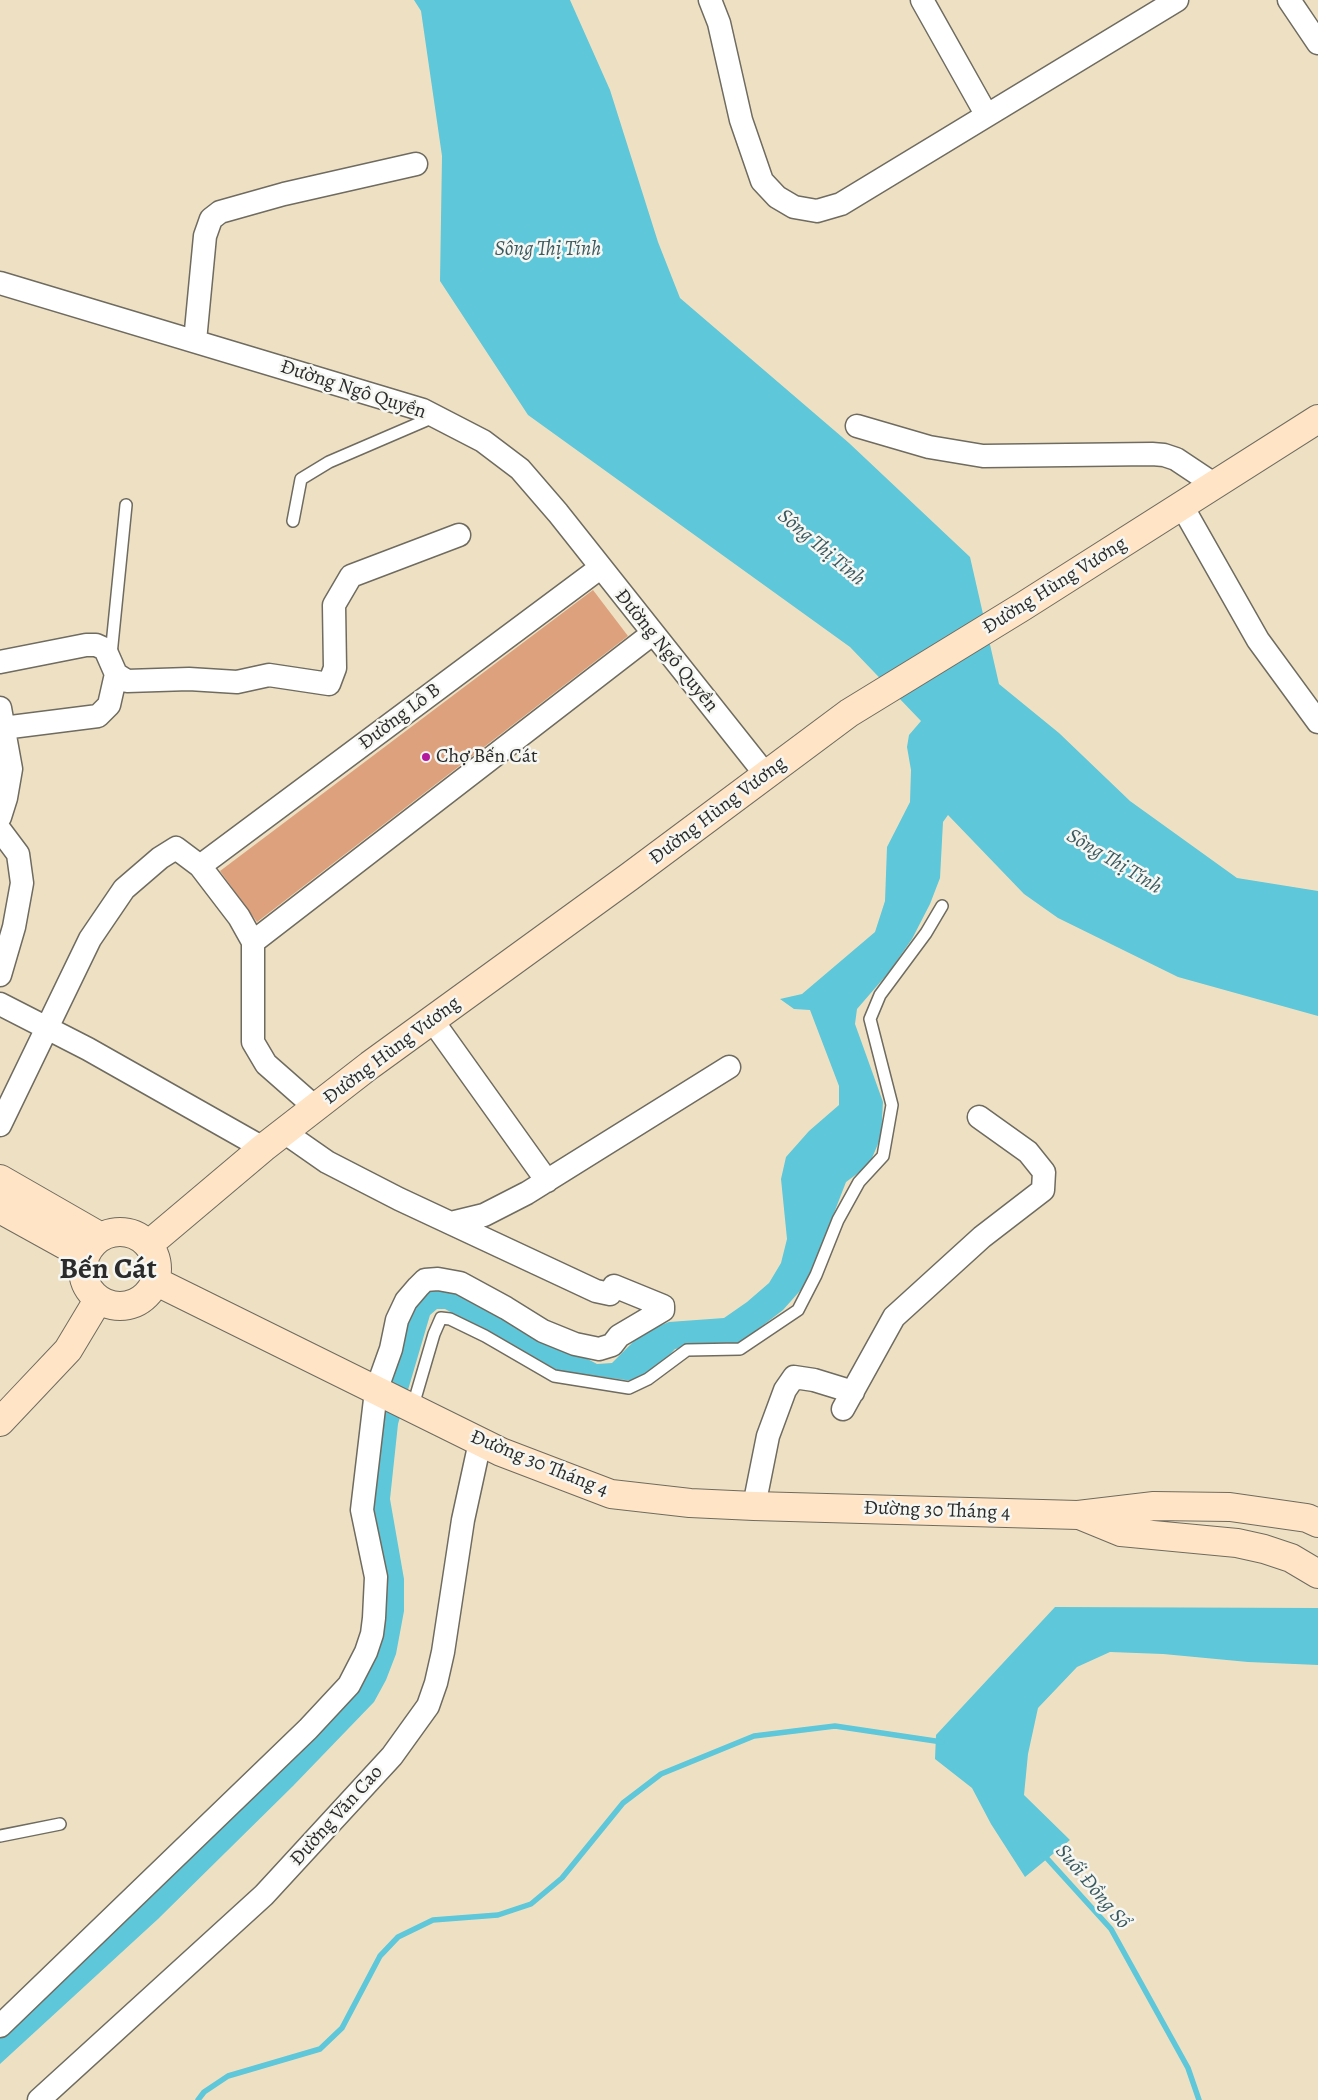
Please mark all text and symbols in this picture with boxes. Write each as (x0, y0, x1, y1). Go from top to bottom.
water label: Sông Thị Tính (495, 237, 601, 263)
street label: Đường Ngô Quyền (277, 355, 429, 425)
water label: Sông Thị Tính (772, 504, 870, 592)
street label: Đường Hùng Vương (979, 532, 1131, 640)
street label: Đường Ngô Quyền (609, 584, 723, 718)
street label: Đường Lô B (354, 678, 446, 756)
place label: Chợ Bến Cát (436, 745, 538, 769)
marker: Chợ Bến Cát (420, 751, 432, 763)
street label: Đường Hùng Vương (645, 752, 791, 870)
water label: Sông Thị Tính (1062, 824, 1166, 900)
street label: Đường Hùng Vương (319, 992, 465, 1110)
district label: Bến Cát (59, 1253, 157, 1289)
street label: Đường 30 Tháng 4 (467, 1425, 611, 1503)
street label: Đường 30 Tháng 4 (863, 1496, 1011, 1526)
street label: Đường Văn Cao (286, 1761, 388, 1871)
water label: Suối Đồng Sổ (1049, 1839, 1135, 1935)

